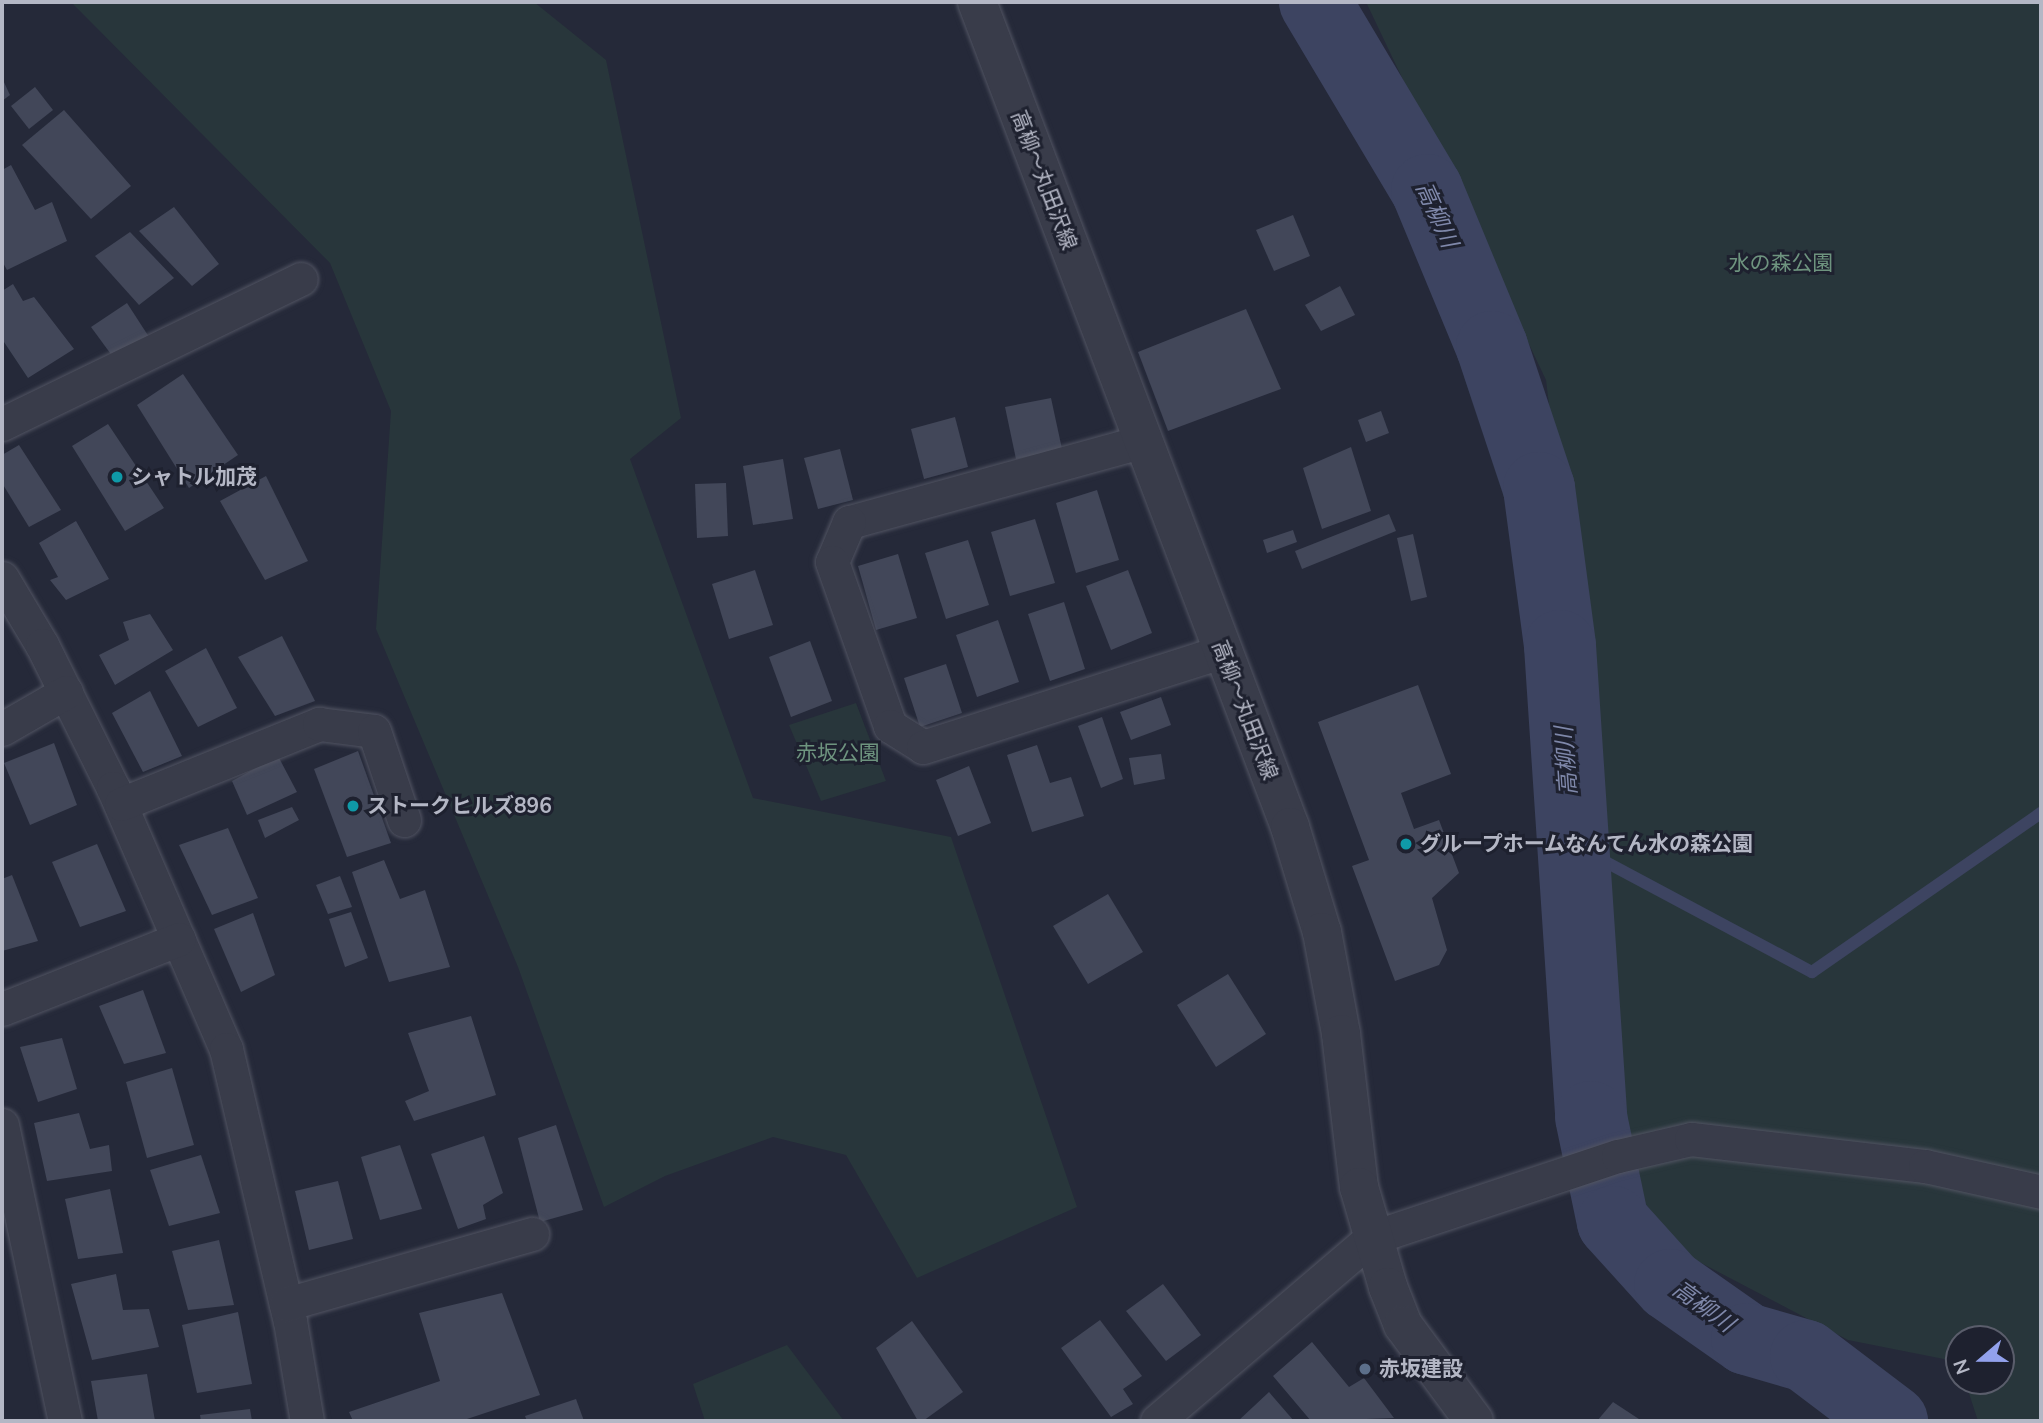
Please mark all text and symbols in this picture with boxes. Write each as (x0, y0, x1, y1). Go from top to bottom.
street label: 高柳～丸田沢線 (1006, 107, 1082, 253)
water label: 高柳川 (1409, 178, 1463, 252)
park label: 水の森公園 (1729, 250, 1833, 276)
place label: シャトル加茂 (131, 464, 257, 490)
marker: シャトル加茂 (109, 469, 125, 485)
street label: 高柳～丸田沢線 (1207, 637, 1283, 783)
water label: 高柳川 (1551, 726, 1583, 796)
park label: 赤坂公園 (796, 740, 880, 766)
place label: ストークヒルズ896 (367, 793, 552, 819)
marker: ストークヒルズ896 (345, 798, 361, 814)
place label: グループホームなんてん水の森公園 (1420, 831, 1756, 857)
marker: グループホームなんてん水の森公園 (1398, 836, 1414, 852)
water label: 高柳川 (1667, 1276, 1739, 1338)
north arrow (1945, 1325, 2015, 1395)
text: N (1947, 1355, 1977, 1378)
place label: 赤坂建設 (1379, 1356, 1463, 1382)
marker: 赤坂建設 (1357, 1361, 1373, 1377)

